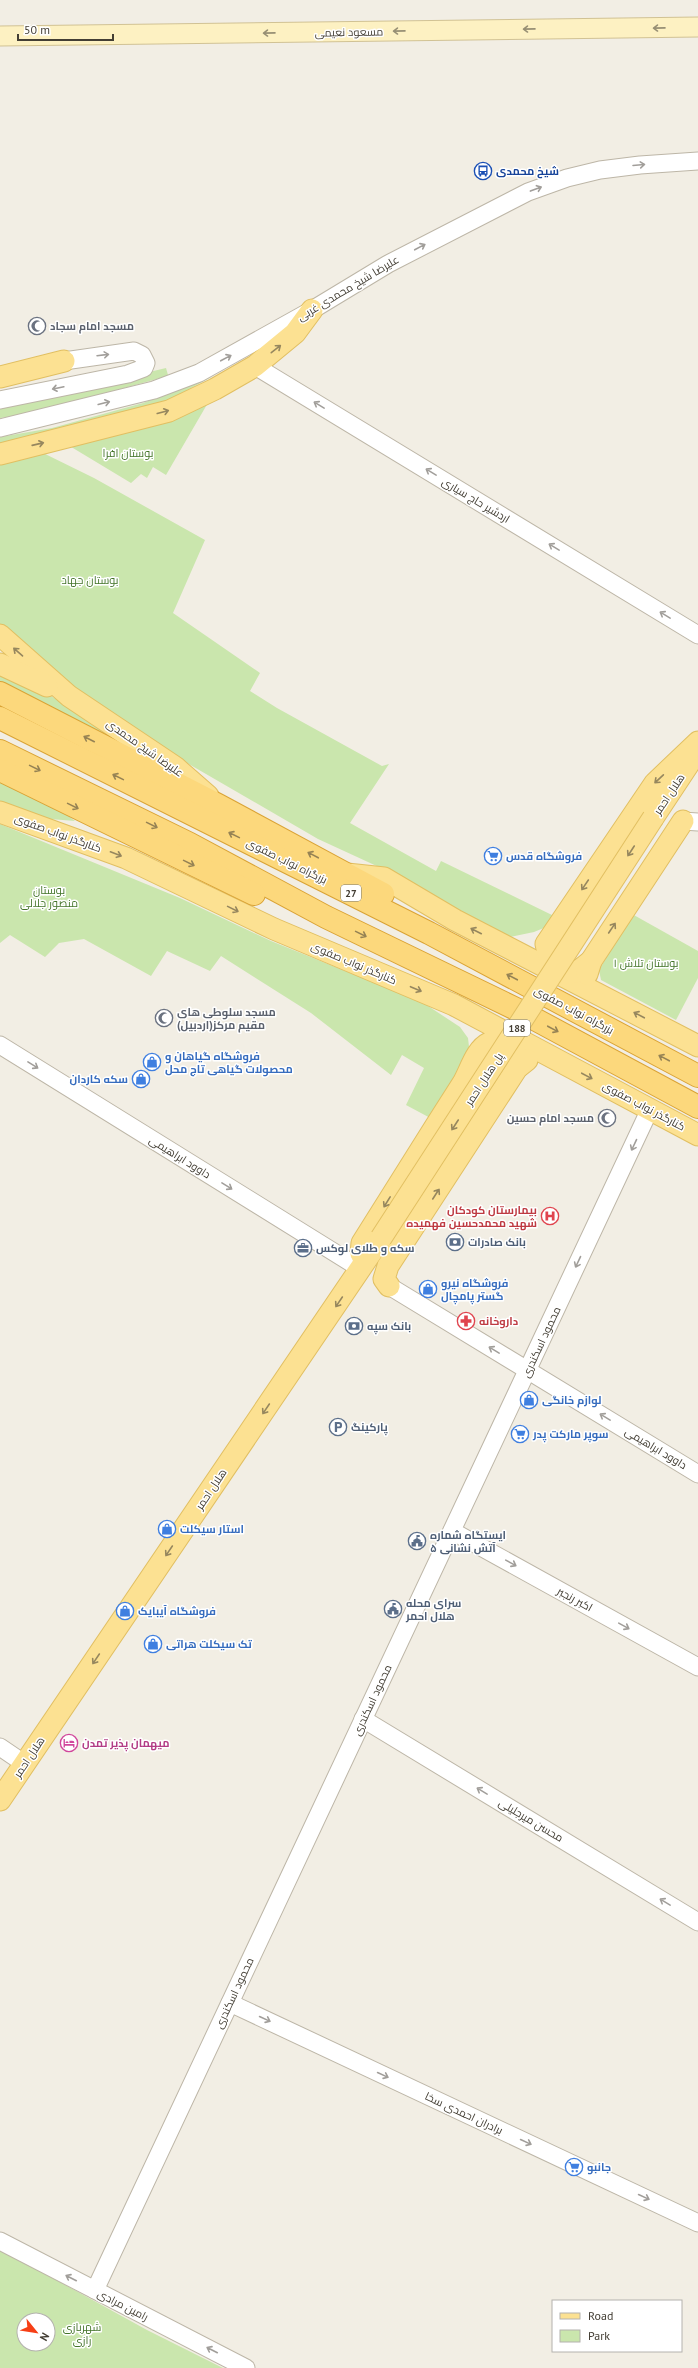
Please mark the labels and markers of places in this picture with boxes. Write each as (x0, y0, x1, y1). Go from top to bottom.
bus stop icon: شیخ محمدی (473, 161, 493, 181)
place label: شیخ محمدی (496, 164, 559, 179)
mosque icon: مسجد امام سجاد (27, 316, 47, 336)
place label: مسجد امام سجاد (50, 319, 134, 334)
supermarket icon: فروشگاه قدس (483, 846, 503, 866)
place label: فروشگاه قدس (506, 849, 582, 864)
place label: مسجد سلوطی های مقیم مرکز(اردبیل) (177, 1005, 276, 1033)
mosque icon: مسجد سلوطی های مقیم مرکز(اردبیل) (154, 1008, 174, 1028)
place label: فروشگاه گیاهان و محصولات گیاهی تاج محل (165, 1049, 293, 1077)
shop icon: فروشگاه گیاهان و محصولات گیاهی تاج محل (142, 1052, 162, 1072)
shop icon: سکه کاردان (131, 1069, 151, 1089)
place label: سکه کاردان (70, 1072, 128, 1086)
mosque icon: مسجد امام حسین (597, 1108, 617, 1128)
place label: مسجد امام حسین (507, 1111, 594, 1126)
place label: بیمارستان کودکان شهید محمدحسین فهمیده (406, 1203, 537, 1231)
hospital icon: بیمارستان کودکان شهید محمدحسین فهمیده (540, 1206, 560, 1226)
bank icon: بانک صادرات (445, 1232, 465, 1252)
place label: بانک صادرات (468, 1235, 526, 1249)
office icon: سکه و طلای لوکس (293, 1238, 313, 1258)
place label: سکه و طلای لوکس (316, 1241, 414, 1256)
place label: فروشگاه نیرو گستر پامچال (441, 1276, 509, 1305)
shop icon: فروشگاه نیرو گستر پامچال (418, 1279, 438, 1299)
pharmacy icon: داروخانه (456, 1311, 476, 1331)
place label: داروخانه (479, 1314, 518, 1329)
bank icon: بانک سپه (344, 1316, 364, 1336)
place label: بانک سپه (367, 1319, 411, 1335)
shop icon: لوازم خانگی (519, 1390, 539, 1410)
place label: لوازم خانگی (542, 1393, 602, 1408)
parking icon: پارکینگ (328, 1417, 348, 1437)
place label: پارکینگ (351, 1420, 388, 1436)
supermarket icon: سوپر مارکت پدر (510, 1424, 530, 1444)
place label: سوپر مارکت پدر (532, 1427, 609, 1443)
shop icon: استار سیکلت (157, 1519, 177, 1539)
place label: استار سیکلت (180, 1522, 244, 1536)
place label: ایستگاه شماره ۵ آتش نشانی (430, 1528, 506, 1555)
public building icon: ایستگاه شماره ۵ آتش نشانی (407, 1531, 427, 1551)
place label: سرای محله هلال احمر (405, 1596, 461, 1623)
public building icon: سرای محله هلال احمر (383, 1599, 403, 1619)
shop icon: فروشگاه آیبایک (115, 1601, 135, 1621)
place label: فروشگاه آیبایک (138, 1604, 216, 1619)
shop icon: تک سیکلت هراتی (143, 1634, 163, 1654)
place label: تک سیکلت هراتی (166, 1637, 253, 1651)
hotel icon: میهمان پذیر تمدن (59, 1733, 79, 1753)
place label: میهمان پذیر تمدن (82, 1736, 170, 1752)
supermarket icon: جانبو (564, 2157, 584, 2177)
place label: جانبو (587, 2160, 611, 2175)

